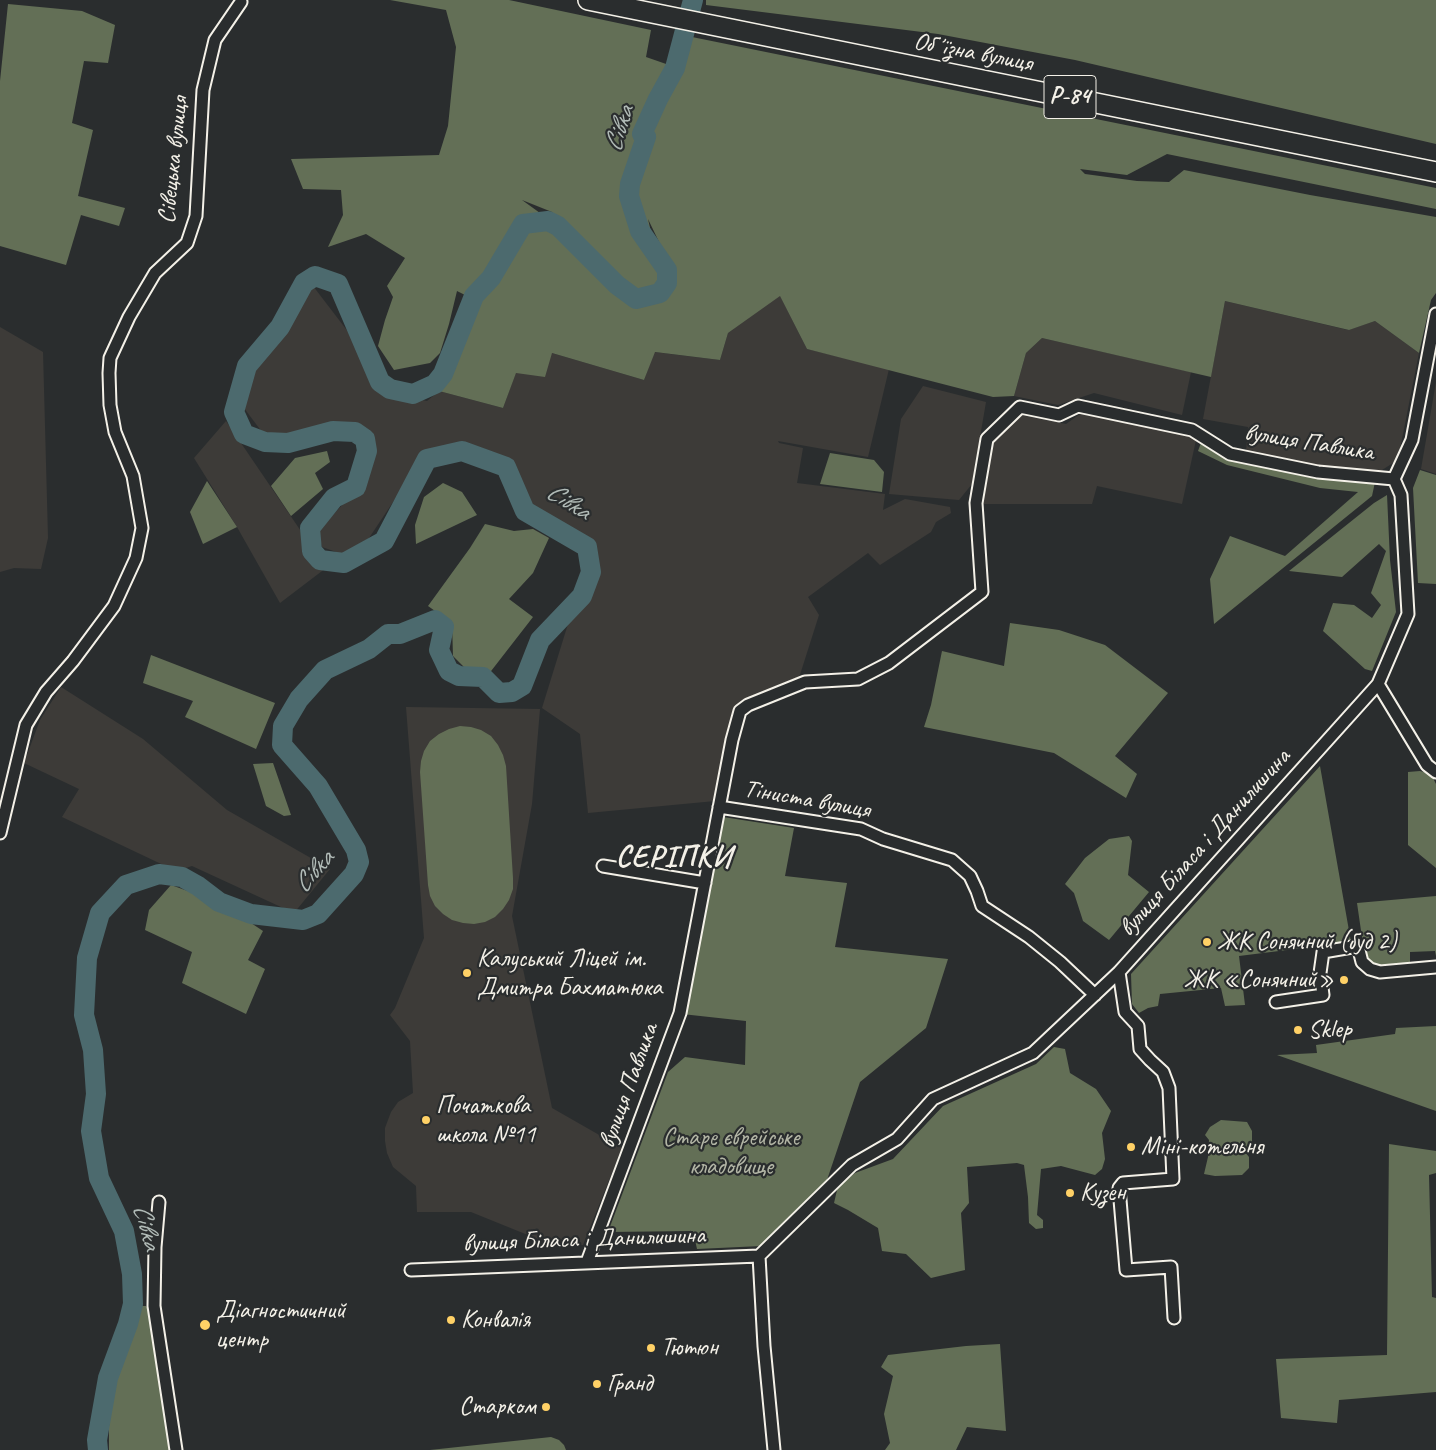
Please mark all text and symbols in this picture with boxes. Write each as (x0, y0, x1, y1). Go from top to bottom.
street label: Обʼїзна вулиця (911, 27, 1035, 79)
road number: Р-84 (1044, 75, 1096, 118)
street label: Сівецька вулиця (152, 95, 196, 225)
water label: Сівка (598, 102, 642, 156)
street label: вулиця Павлика (1242, 418, 1376, 468)
water label: Сівка (540, 477, 596, 527)
street label: вулиця Біласа і Данилишина (1113, 743, 1297, 943)
street label: Тіниста вулиця (742, 774, 872, 826)
district label: СЕРІПКИ (613, 840, 735, 876)
water label: Сівка (287, 844, 341, 900)
place label: ЖК Сонячний (буд 2) (1217, 927, 1397, 957)
marker: ЖК Сонячний (буд 2) (1201, 936, 1213, 948)
place label: Калуський Ліцей ім. Дмитра Бахматюка (477, 944, 662, 1003)
place label: ЖК «Сонячний» (1184, 965, 1334, 995)
marker: Калуський Ліцей ім. Дмитра Бахматюка (461, 967, 473, 979)
marker: ЖК «Сонячний» (1338, 974, 1350, 986)
place label: Sklep (1308, 1015, 1351, 1045)
street label: вулиця Павлика (593, 1020, 665, 1152)
marker: Sklep (1292, 1024, 1304, 1036)
place label: Початкова школа №11 (436, 1091, 535, 1150)
marker: Початкова школа №11 (420, 1114, 432, 1126)
park label: Старе єврейське кладовище (663, 1123, 799, 1182)
place label: Міні-котельня (1141, 1132, 1263, 1162)
marker: Міні-котельня (1125, 1141, 1137, 1153)
place label: Кузен (1080, 1178, 1125, 1208)
marker: Кузен (1064, 1187, 1076, 1199)
water label: Сівка (125, 1201, 167, 1253)
street label: вулиця Біласа і Данилишина (462, 1221, 706, 1259)
place label: Діагностичний центр (216, 1296, 346, 1355)
place label: Конвалія (461, 1305, 530, 1335)
marker: Конвалія (445, 1314, 457, 1326)
marker: Діагностичний центр (198, 1318, 212, 1332)
place label: Тютюн (661, 1333, 718, 1363)
marker: Тютюн (645, 1342, 657, 1354)
place label: Гранд (607, 1369, 652, 1399)
marker: Гранд (591, 1378, 603, 1390)
place label: Старком (459, 1392, 536, 1422)
marker: Старком (540, 1401, 552, 1413)

